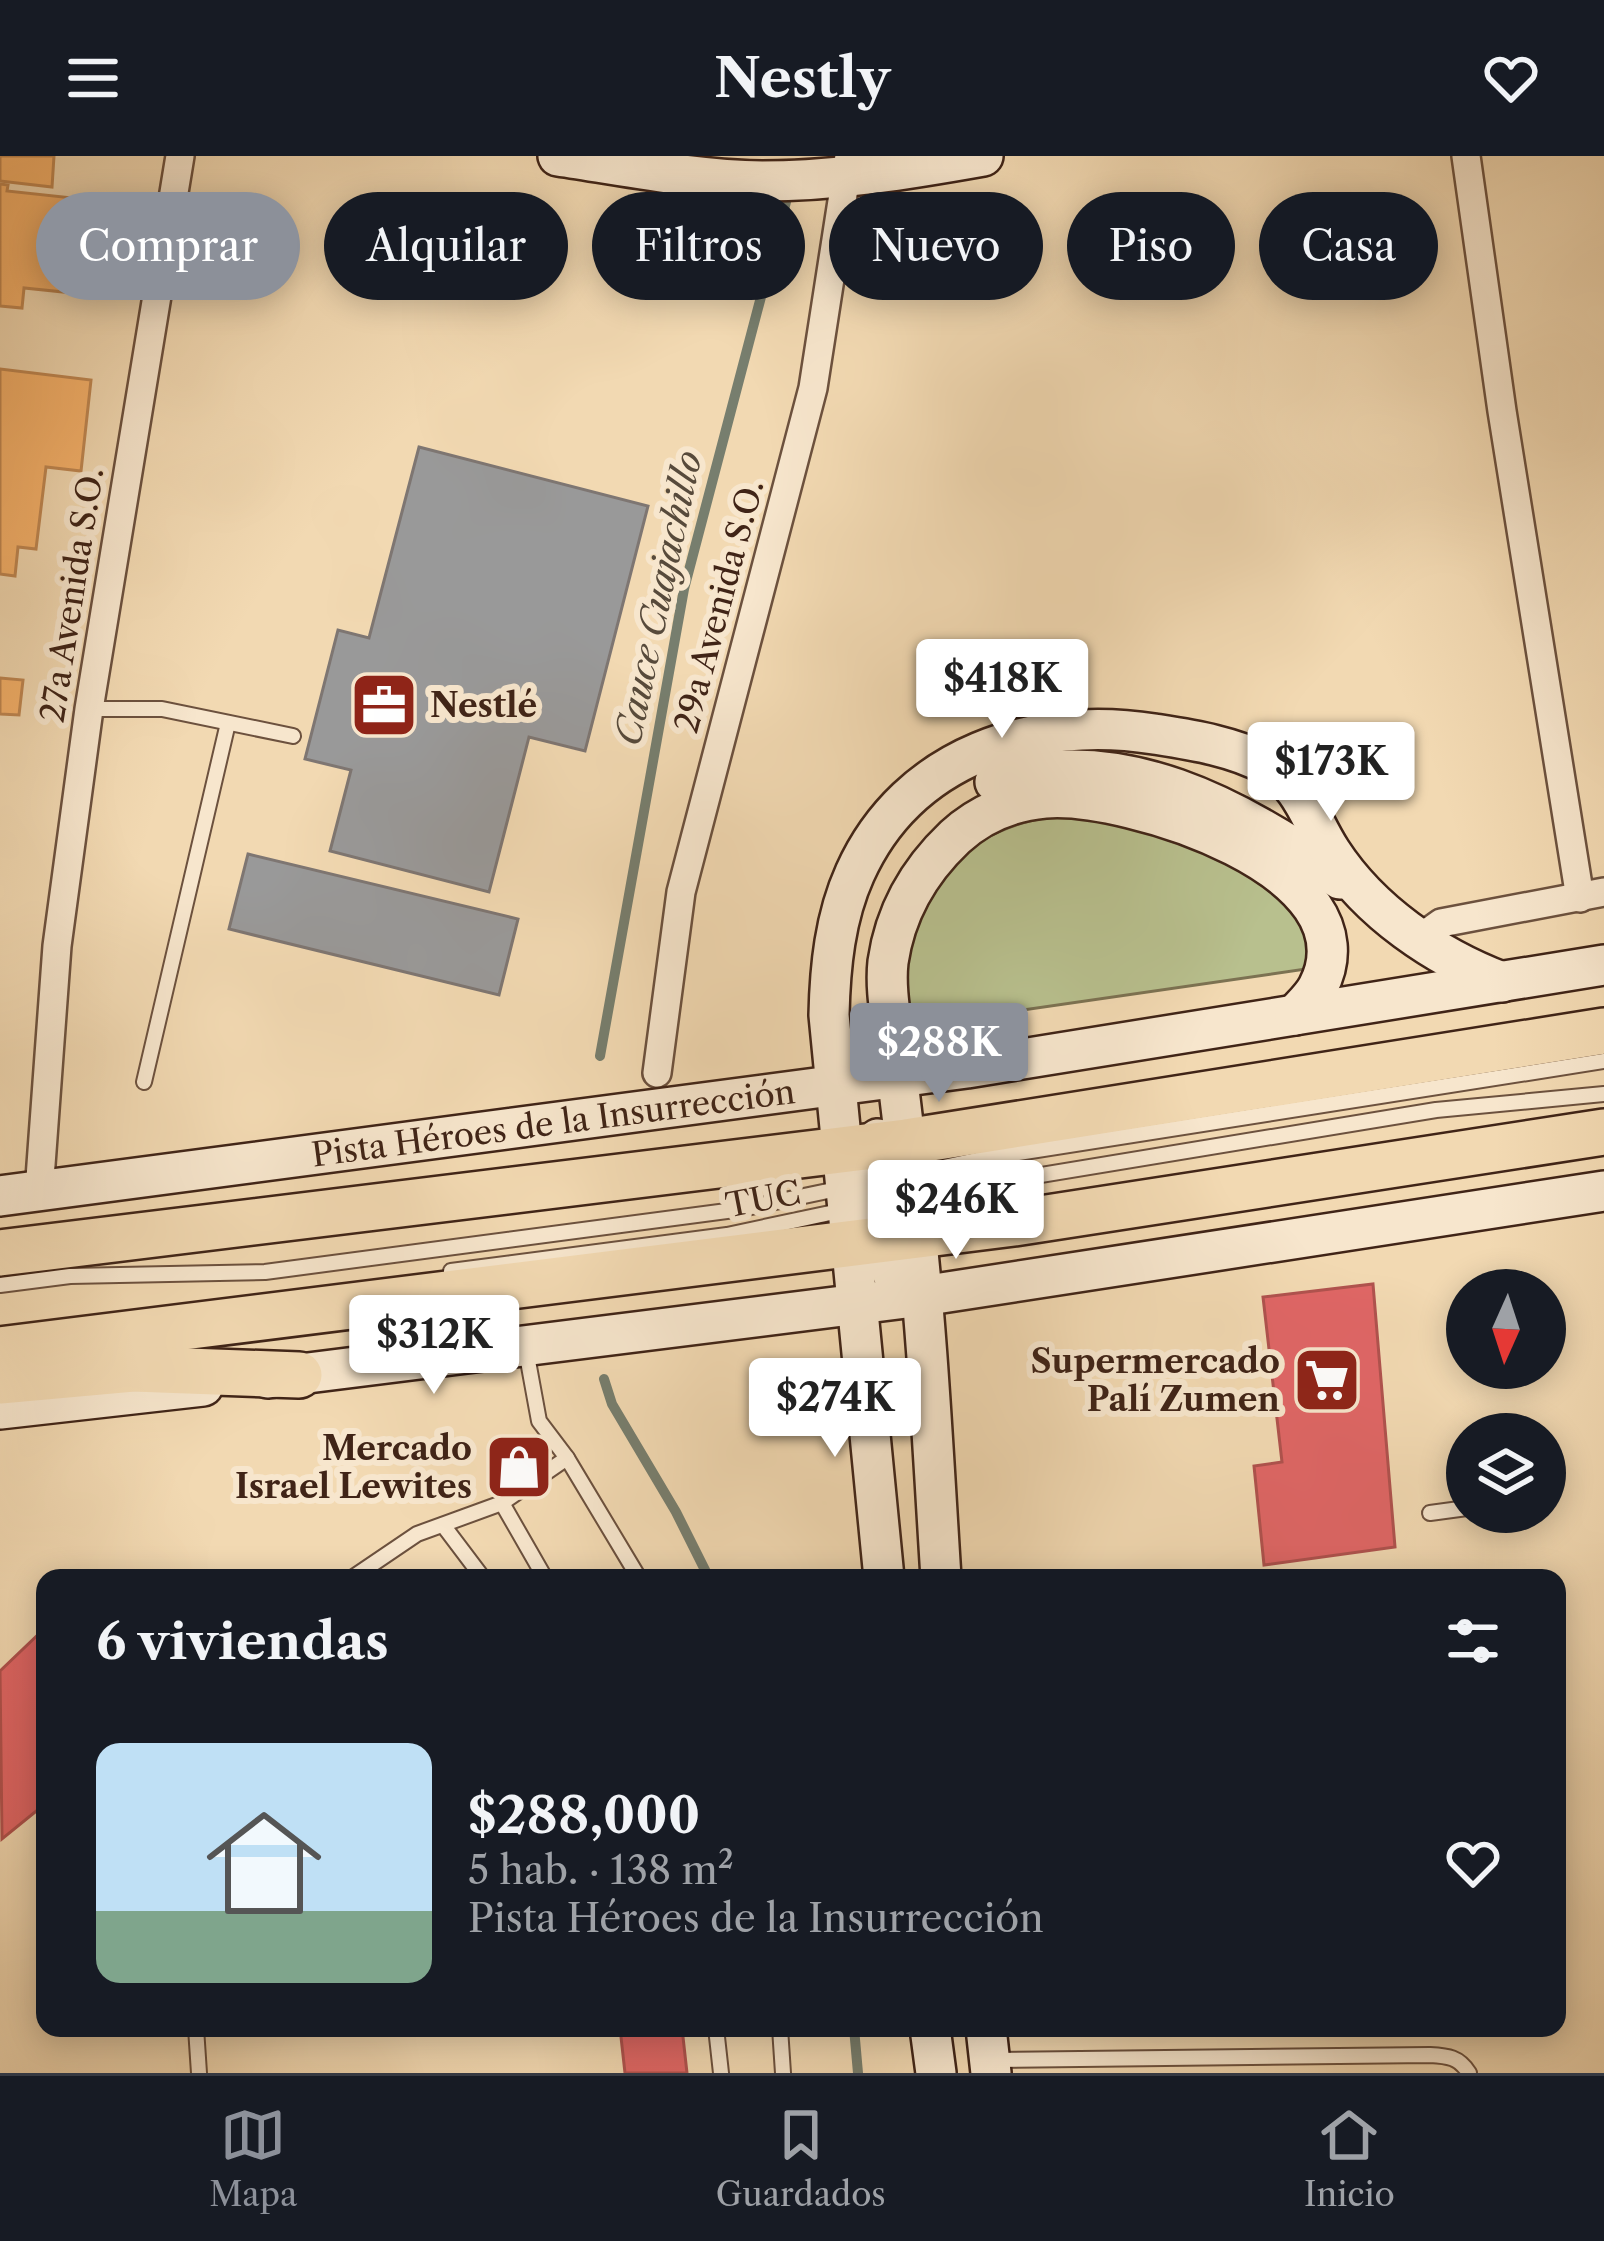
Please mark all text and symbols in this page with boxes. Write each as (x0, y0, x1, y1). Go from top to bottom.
icon: menu (60, 45, 126, 111)
text: Nestly (714, 45, 890, 111)
icon: heart (1478, 45, 1544, 111)
chip: Comprar (36, 192, 300, 300)
chip: Alquilar (324, 192, 568, 300)
chip: Filtros (592, 192, 805, 300)
chip: Nuevo (829, 192, 1043, 300)
chip: Piso (1067, 192, 1235, 300)
chip: Casa (1259, 192, 1438, 300)
water label: Cauce Cuajachillo (605, 447, 711, 749)
street label: 27a Avenida S.O. (32, 465, 112, 725)
street label: 29a Avenida S.O. (666, 475, 772, 737)
pin: $418K (918, 639, 1086, 741)
text: $418K (943, 654, 1061, 702)
office icon: Nestlé (349, 670, 419, 740)
place label: Nestlé (430, 685, 537, 726)
pin: $173K (1247, 722, 1415, 824)
text: $173K (1275, 737, 1387, 785)
pin: $288K (855, 1003, 1023, 1105)
text: $288K (877, 1018, 1001, 1066)
street label: Pista Héroes de la Insurrección (309, 1070, 797, 1175)
pin: $246K (872, 1160, 1040, 1262)
street label: TUC (722, 1172, 804, 1226)
text: $246K (895, 1175, 1017, 1223)
north arrow (1446, 1269, 1566, 1389)
map controls (1446, 1269, 1566, 1533)
pin: $312K (350, 1295, 518, 1397)
text: $312K (376, 1310, 492, 1358)
place label: Supermercado Palí Zumen (1030, 1341, 1280, 1420)
supermarket icon: Supermercado Palí Zumen (1292, 1345, 1362, 1415)
pin: $274K (751, 1358, 919, 1460)
text: $274K (776, 1373, 894, 1421)
button: layers (1446, 1413, 1566, 1533)
place label: Mercado Israel Lewites (235, 1428, 472, 1507)
shop icon: Mercado Israel Lewites (484, 1432, 554, 1502)
icon: filters (1440, 1608, 1506, 1674)
text: 6 viviendas (96, 1610, 389, 1672)
text: $288,000 (468, 1784, 700, 1846)
icon: home (192, 1791, 336, 1935)
icon: heart (1440, 1830, 1506, 1896)
text: 5 hab. · 138 m² (468, 1846, 734, 1894)
text: Pista Héroes de la Insurrección (468, 1894, 1044, 1942)
tab: Mapa (209, 2102, 297, 2215)
tab: Guardados (716, 2102, 886, 2215)
tab: Inicio (1304, 2102, 1395, 2215)

